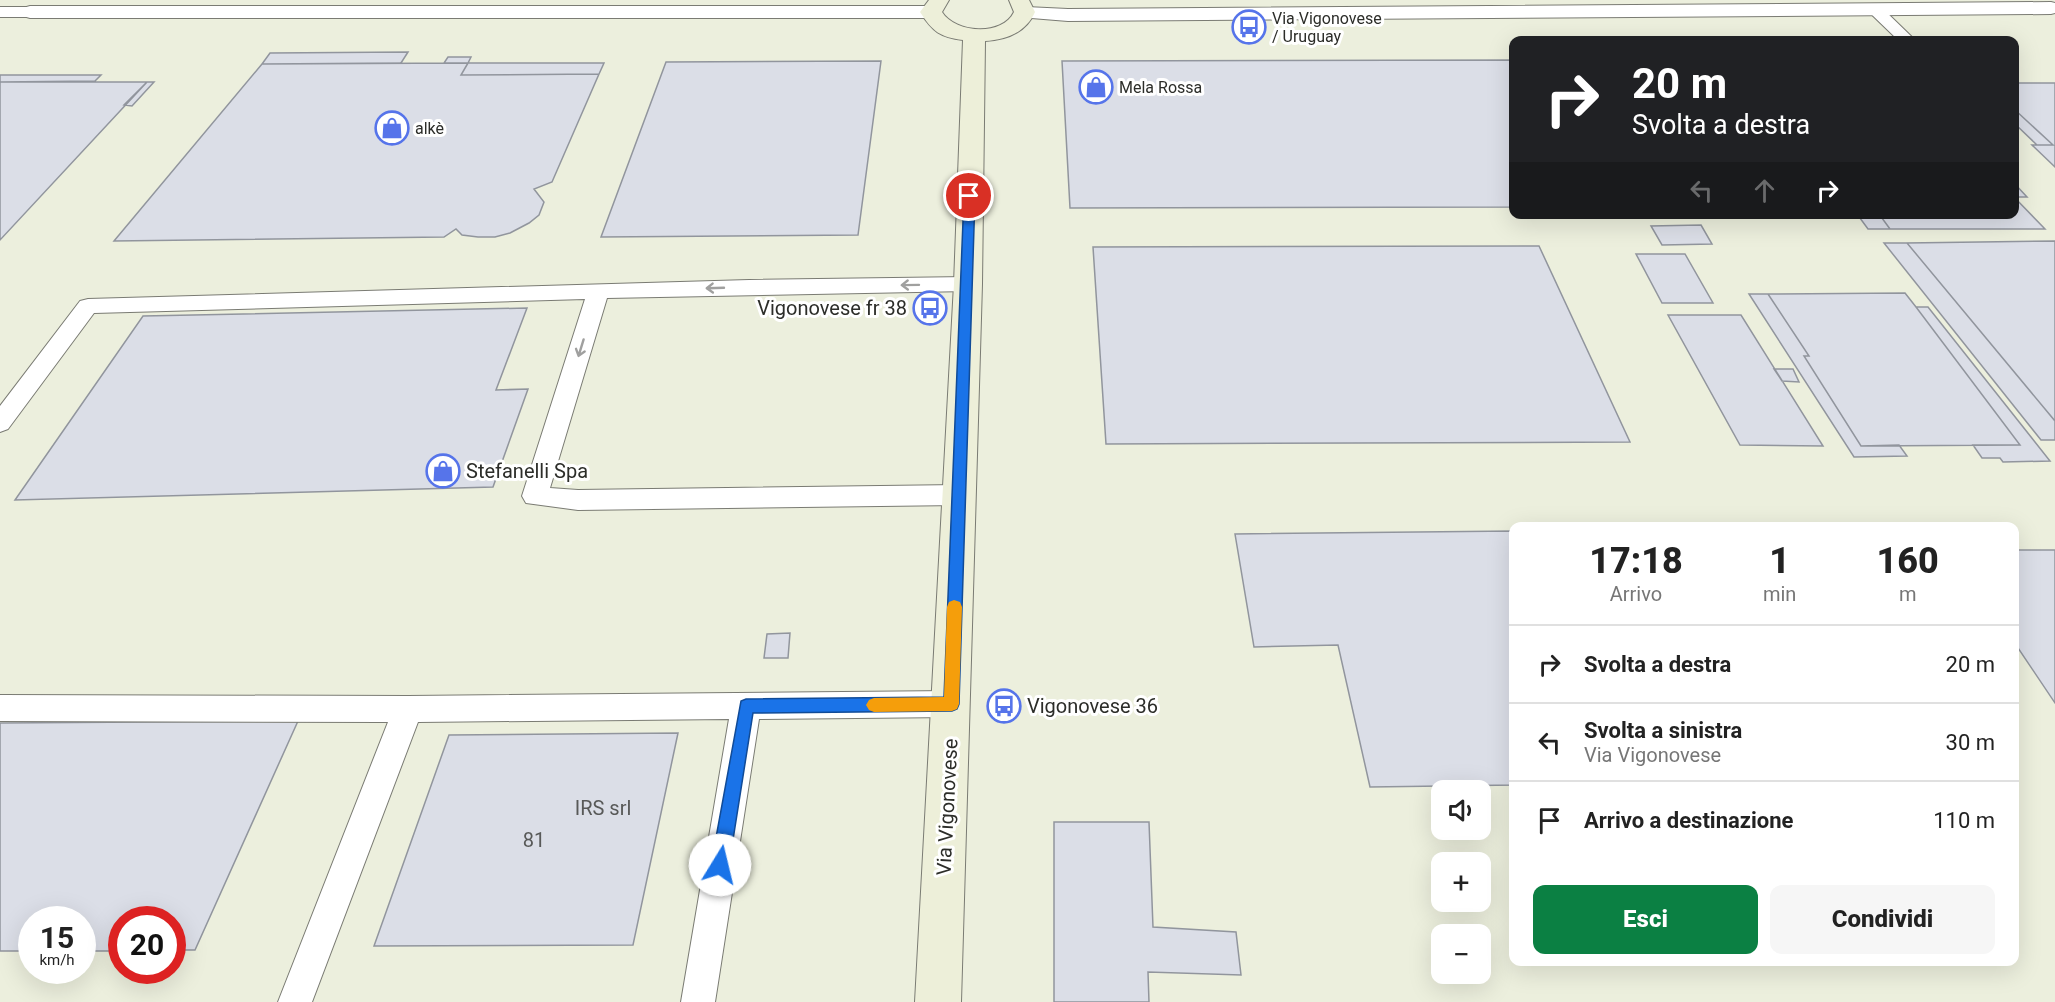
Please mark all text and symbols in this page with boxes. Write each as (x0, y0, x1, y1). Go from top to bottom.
bus stop icon: Via Vigonovese / Uruguay (1231, 9, 1267, 45)
place label: Via Vigonovese / Uruguay (1272, 9, 1382, 46)
text: 20 m (1632, 59, 1727, 108)
icon: right (1533, 60, 1611, 138)
shop icon: Mela Rossa (1078, 69, 1114, 105)
place label: Mela Rossa (1119, 78, 1202, 97)
text: Svolta a destra (1632, 109, 1810, 141)
shop icon: alkè (374, 110, 410, 146)
place label: alkè (415, 119, 444, 138)
pin (943, 170, 994, 221)
icon: left (1685, 174, 1718, 207)
icon: ahead (1748, 174, 1781, 207)
icon: right (1811, 174, 1844, 207)
icon: arrive (952, 179, 985, 212)
one-way arrow (900, 279, 920, 291)
one-way arrow (705, 283, 725, 294)
bus stop icon: Vigonovese fr 38 (912, 290, 948, 326)
place label: Vigonovese fr 38 (757, 296, 907, 320)
one-way arrow (575, 338, 586, 357)
shop icon: Stefanelli Spa (425, 453, 461, 489)
place label: Stefanelli Spa (466, 459, 588, 483)
text: 17:18 (1589, 540, 1683, 582)
text: 1 (1769, 540, 1790, 582)
text: 160 (1877, 540, 1939, 582)
text: Arrivo (1610, 582, 1662, 606)
text: min (1763, 582, 1796, 606)
text: m (1899, 582, 1916, 606)
icon: right (1533, 648, 1566, 681)
text: Svolta a destra (1584, 652, 1731, 677)
text: 20 m (1946, 652, 1995, 677)
bus stop icon: Vigonovese 36 (986, 688, 1022, 724)
place label: Vigonovese 36 (1027, 694, 1158, 718)
text: Svolta a sinistra (1584, 718, 1742, 743)
icon: left (1533, 726, 1566, 759)
text: 30 m (1946, 730, 1995, 755)
street label: Via Vigonovese (931, 738, 963, 876)
text: Via Vigonovese (1584, 743, 1721, 767)
map controls (1431, 780, 1491, 984)
button: sound (1431, 780, 1491, 840)
house number: IRS srl (575, 796, 631, 820)
icon: arrive (1533, 804, 1566, 837)
text: Arrivo a destinazione (1584, 808, 1793, 833)
text: 110 m (1933, 808, 1995, 833)
house number: 81 (523, 828, 545, 852)
position arrow (688, 833, 752, 897)
button: + (1431, 852, 1491, 912)
button: Esci (1533, 885, 1758, 954)
button: Condividi (1770, 885, 1995, 954)
speed limit sign: 20 (108, 906, 186, 984)
text: 15 (40, 920, 74, 955)
button: − (1431, 924, 1491, 984)
text: km/h (39, 951, 75, 969)

